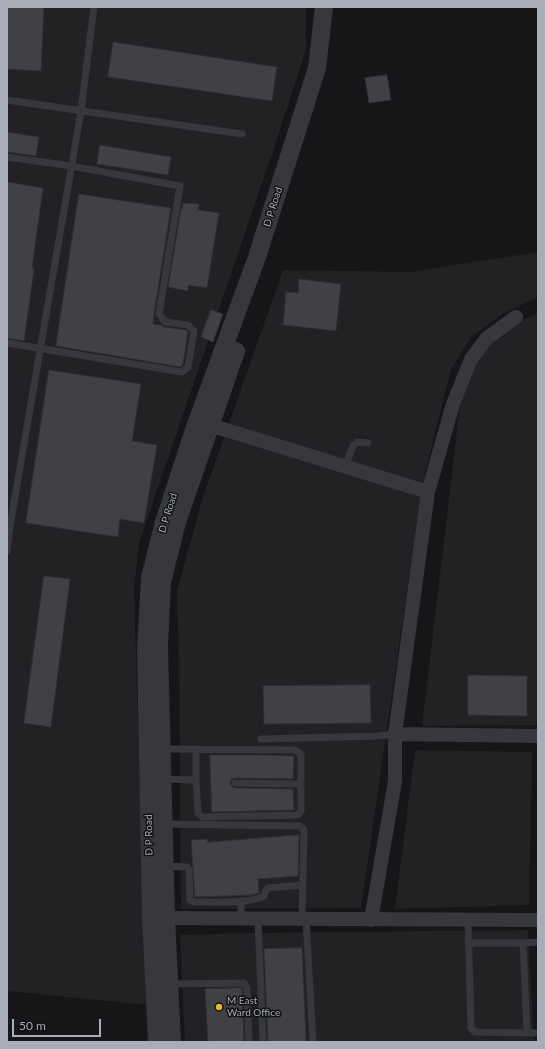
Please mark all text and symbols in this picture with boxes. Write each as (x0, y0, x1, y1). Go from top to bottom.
street label: D P Road (261, 186, 285, 228)
street label: D P Road (156, 492, 180, 534)
street label: D P Road (143, 814, 155, 856)
place label: M East Ward Office (227, 995, 280, 1018)
marker: M East Ward Office (214, 1002, 224, 1012)
scale bar (14, 1011, 103, 1037)
text: 50 m (19, 1018, 46, 1033)

